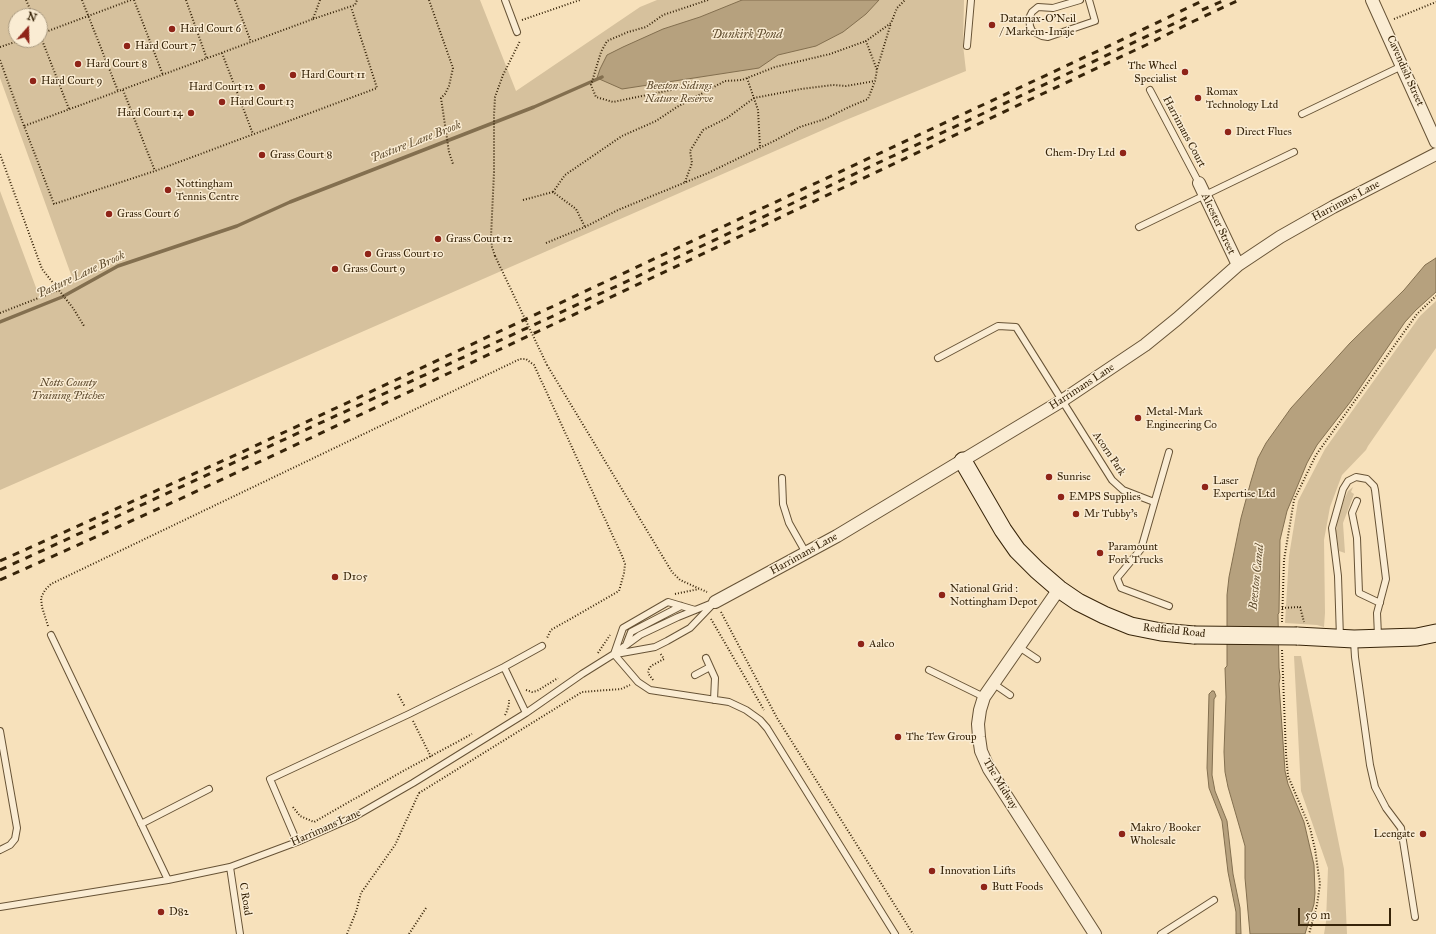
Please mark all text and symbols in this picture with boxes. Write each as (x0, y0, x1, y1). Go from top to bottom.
north arrow (8, 8, 48, 48)
text: N (25, 9, 39, 25)
place label: Datamax-O’Neil / Markem-Imaje (1000, 12, 1076, 38)
marker: Datamax-O’Neil / Markem-Imaje (987, 20, 997, 30)
place label: Hard Court 6 (180, 22, 241, 36)
marker: Hard Court 6 (167, 24, 177, 34)
water label: Dunkirk Pond (712, 28, 782, 42)
street label: Cavendish Street (1383, 34, 1427, 108)
place label: Hard Court 7 (135, 39, 196, 53)
marker: Hard Court 7 (122, 41, 132, 51)
place label: Hard Court 8 (86, 57, 147, 71)
marker: Hard Court 8 (73, 59, 83, 69)
place label: The Wheel Specialist (1128, 59, 1177, 85)
marker: The Wheel Specialist (1180, 67, 1190, 77)
place label: Hard Court 11 (301, 68, 365, 82)
marker: Hard Court 11 (288, 70, 298, 80)
place label: Hard Court 9 (41, 74, 102, 88)
marker: Hard Court 9 (28, 76, 38, 86)
park label: Beeston Sidings Nature Reserve (645, 79, 713, 105)
place label: Hard Court 12 (189, 80, 254, 94)
marker: Hard Court 12 (257, 82, 267, 92)
place label: Romax Technology Ltd (1206, 85, 1278, 111)
marker: Romax Technology Ltd (1193, 93, 1203, 103)
street label: Harrimans Court (1160, 94, 1208, 170)
place label: Hard Court 13 (230, 95, 294, 109)
marker: Hard Court 13 (217, 97, 227, 107)
place label: Hard Court 14 (117, 106, 183, 120)
marker: Hard Court 14 (186, 108, 196, 118)
water label: Pasture Lane Brook (369, 118, 463, 166)
place label: Direct Flues (1236, 125, 1292, 139)
marker: Direct Flues (1223, 127, 1233, 137)
place label: Chem-Dry Ltd (1045, 146, 1115, 160)
place label: Grass Court 8 (270, 148, 332, 162)
marker: Chem-Dry Ltd (1118, 148, 1128, 158)
marker: Grass Court 8 (257, 150, 267, 160)
place label: Nottingham Tennis Centre (176, 177, 239, 203)
street label: Harrimans Lane (1310, 178, 1382, 224)
marker: Nottingham Tennis Centre (163, 185, 173, 195)
street label: Alcester Street (1198, 191, 1238, 257)
place label: Grass Court 6 (117, 207, 179, 221)
marker: Grass Court 6 (104, 209, 114, 219)
place label: Grass Court 12 (446, 232, 512, 246)
marker: Grass Court 12 (433, 234, 443, 244)
place label: Grass Court 10 (376, 247, 443, 261)
water label: Pasture Lane Brook (35, 248, 127, 302)
marker: Grass Court 10 (363, 249, 373, 259)
place label: Grass Court 9 (343, 262, 405, 276)
marker: Grass Court 9 (330, 264, 340, 274)
street label: Harrimans Lane (1047, 361, 1117, 413)
park label: Notts County Training Pitches (31, 376, 105, 402)
place label: Metal-Mark Engineering Co (1146, 405, 1217, 431)
marker: Metal-Mark Engineering Co (1133, 413, 1143, 423)
street label: Acorn Park (1090, 430, 1128, 478)
place label: Sunrise (1057, 470, 1091, 484)
marker: Sunrise (1044, 472, 1054, 482)
place label: Laser Expertise Ltd (1213, 474, 1275, 500)
marker: Laser Expertise Ltd (1200, 482, 1210, 492)
place label: EMPS Supplies (1069, 490, 1141, 504)
marker: EMPS Supplies (1056, 492, 1066, 502)
place label: Mr Tubby's (1084, 507, 1138, 521)
marker: Mr Tubby's (1071, 509, 1081, 519)
street label: Harrimans Lane (768, 530, 840, 578)
place label: Paramount Fork Trucks (1108, 540, 1163, 566)
water label: Beeston Canal (1246, 543, 1268, 611)
marker: Paramount Fork Trucks (1095, 548, 1105, 558)
place label: D105 (343, 570, 367, 584)
marker: D105 (330, 572, 340, 582)
place label: National Grid : Nottingham Depot (950, 582, 1037, 608)
marker: National Grid : Nottingham Depot (937, 590, 947, 600)
street label: Redfield Road (1142, 621, 1206, 641)
place label: Aalco (869, 637, 894, 651)
marker: Aalco (856, 639, 866, 649)
place label: The Tew Group (906, 730, 976, 744)
marker: The Tew Group (893, 732, 903, 742)
street label: The Midway (980, 756, 1020, 812)
street label: Harrimans Lane (289, 807, 363, 849)
place label: Makro / Booker Wholesale (1130, 821, 1201, 847)
place label: Leengate (1374, 827, 1415, 841)
marker: Makro / Booker Wholesale (1117, 829, 1127, 839)
marker: Leengate (1418, 829, 1428, 839)
place label: Innovation Lifts (940, 864, 1016, 878)
marker: Innovation Lifts (927, 866, 937, 876)
place label: Butt Foods (992, 880, 1043, 894)
street label: C Road (236, 882, 254, 916)
marker: Butt Foods (979, 882, 989, 892)
scale bar (1300, 900, 1393, 926)
place label: D82 (169, 905, 189, 919)
marker: D82 (156, 907, 166, 917)
text: 50 m (1305, 908, 1330, 922)

